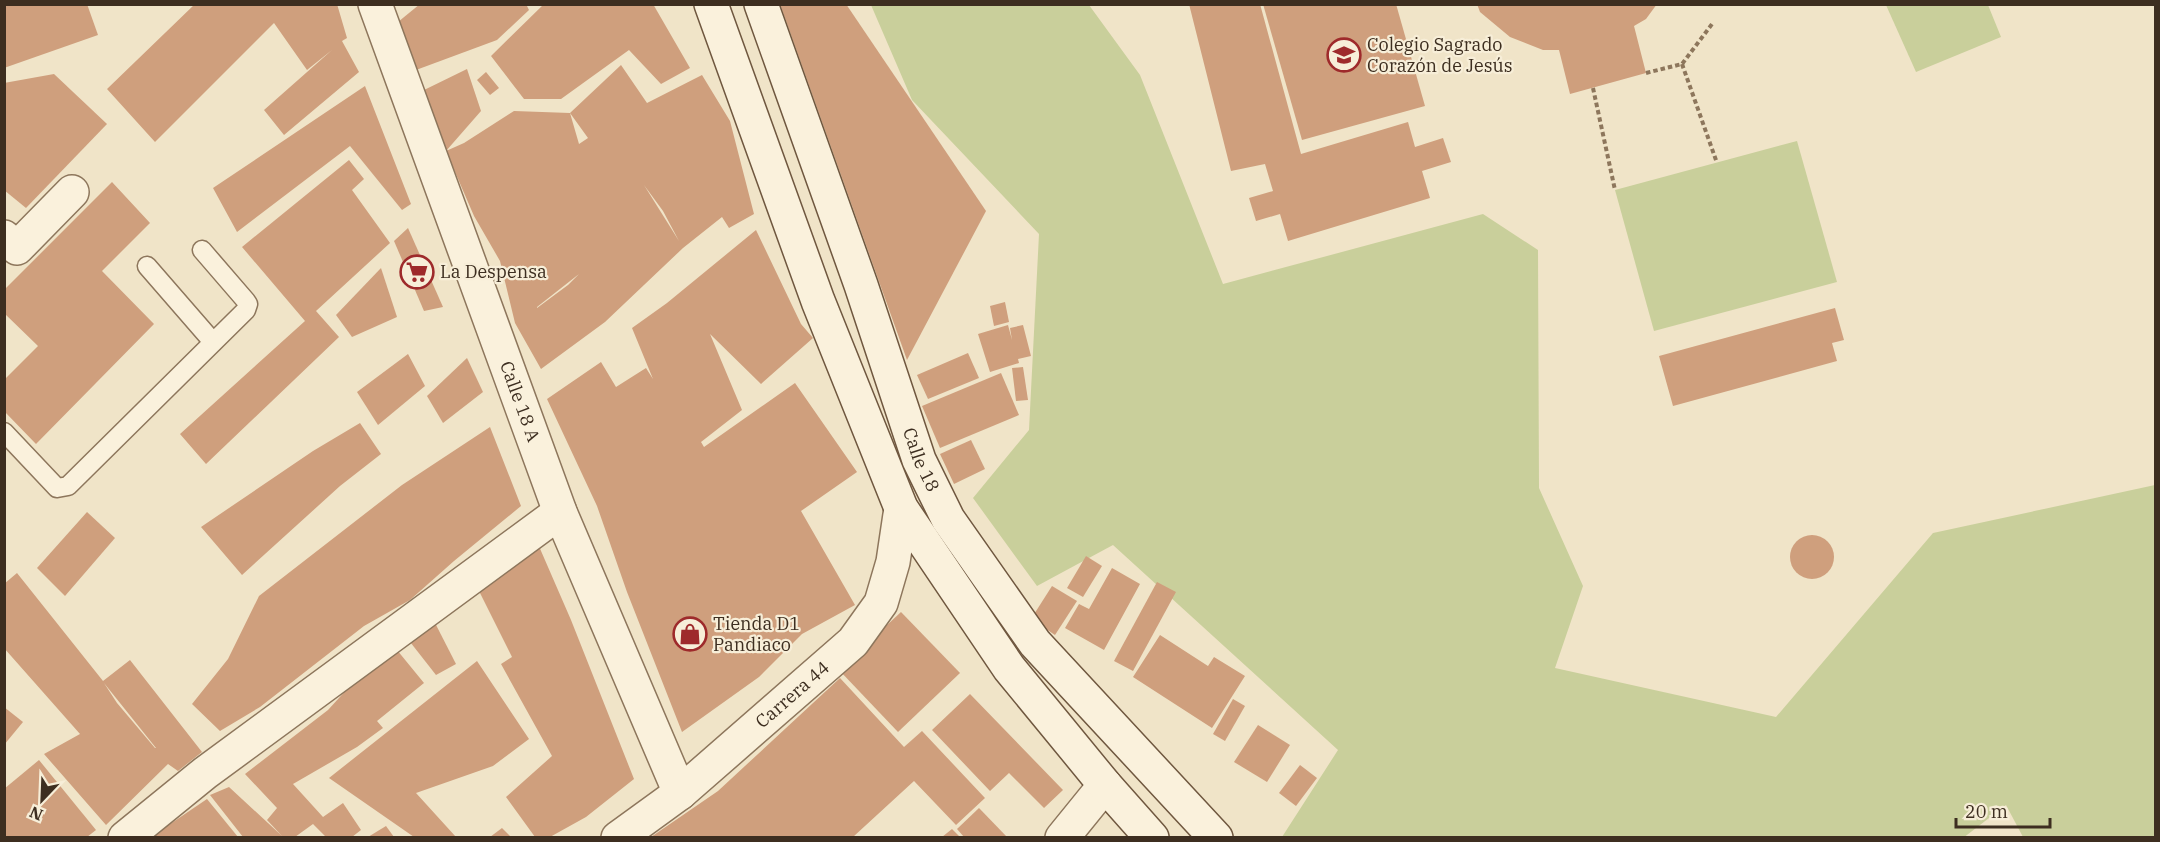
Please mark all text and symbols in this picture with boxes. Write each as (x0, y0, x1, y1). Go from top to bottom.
place label: Colegio Sagrado Corazón de Jesús (1367, 33, 1512, 77)
school or university icon: Colegio Sagrado Corazón de Jesús (1326, 37, 1362, 73)
supermarket icon: La Despensa (399, 254, 435, 290)
place label: La Despensa (440, 260, 547, 283)
street label: Calle 18 A (495, 358, 546, 445)
street label: Calle 18 (898, 424, 945, 496)
place label: Tienda D1 Pandiaco (713, 612, 800, 656)
shop icon: Tienda D1 Pandiaco (672, 616, 708, 652)
street label: Carrera 44 (751, 656, 834, 733)
north arrow (12, 770, 72, 830)
scale bar (1956, 791, 2050, 829)
text: 20 m (1965, 800, 2008, 823)
text: N (26, 802, 46, 825)

